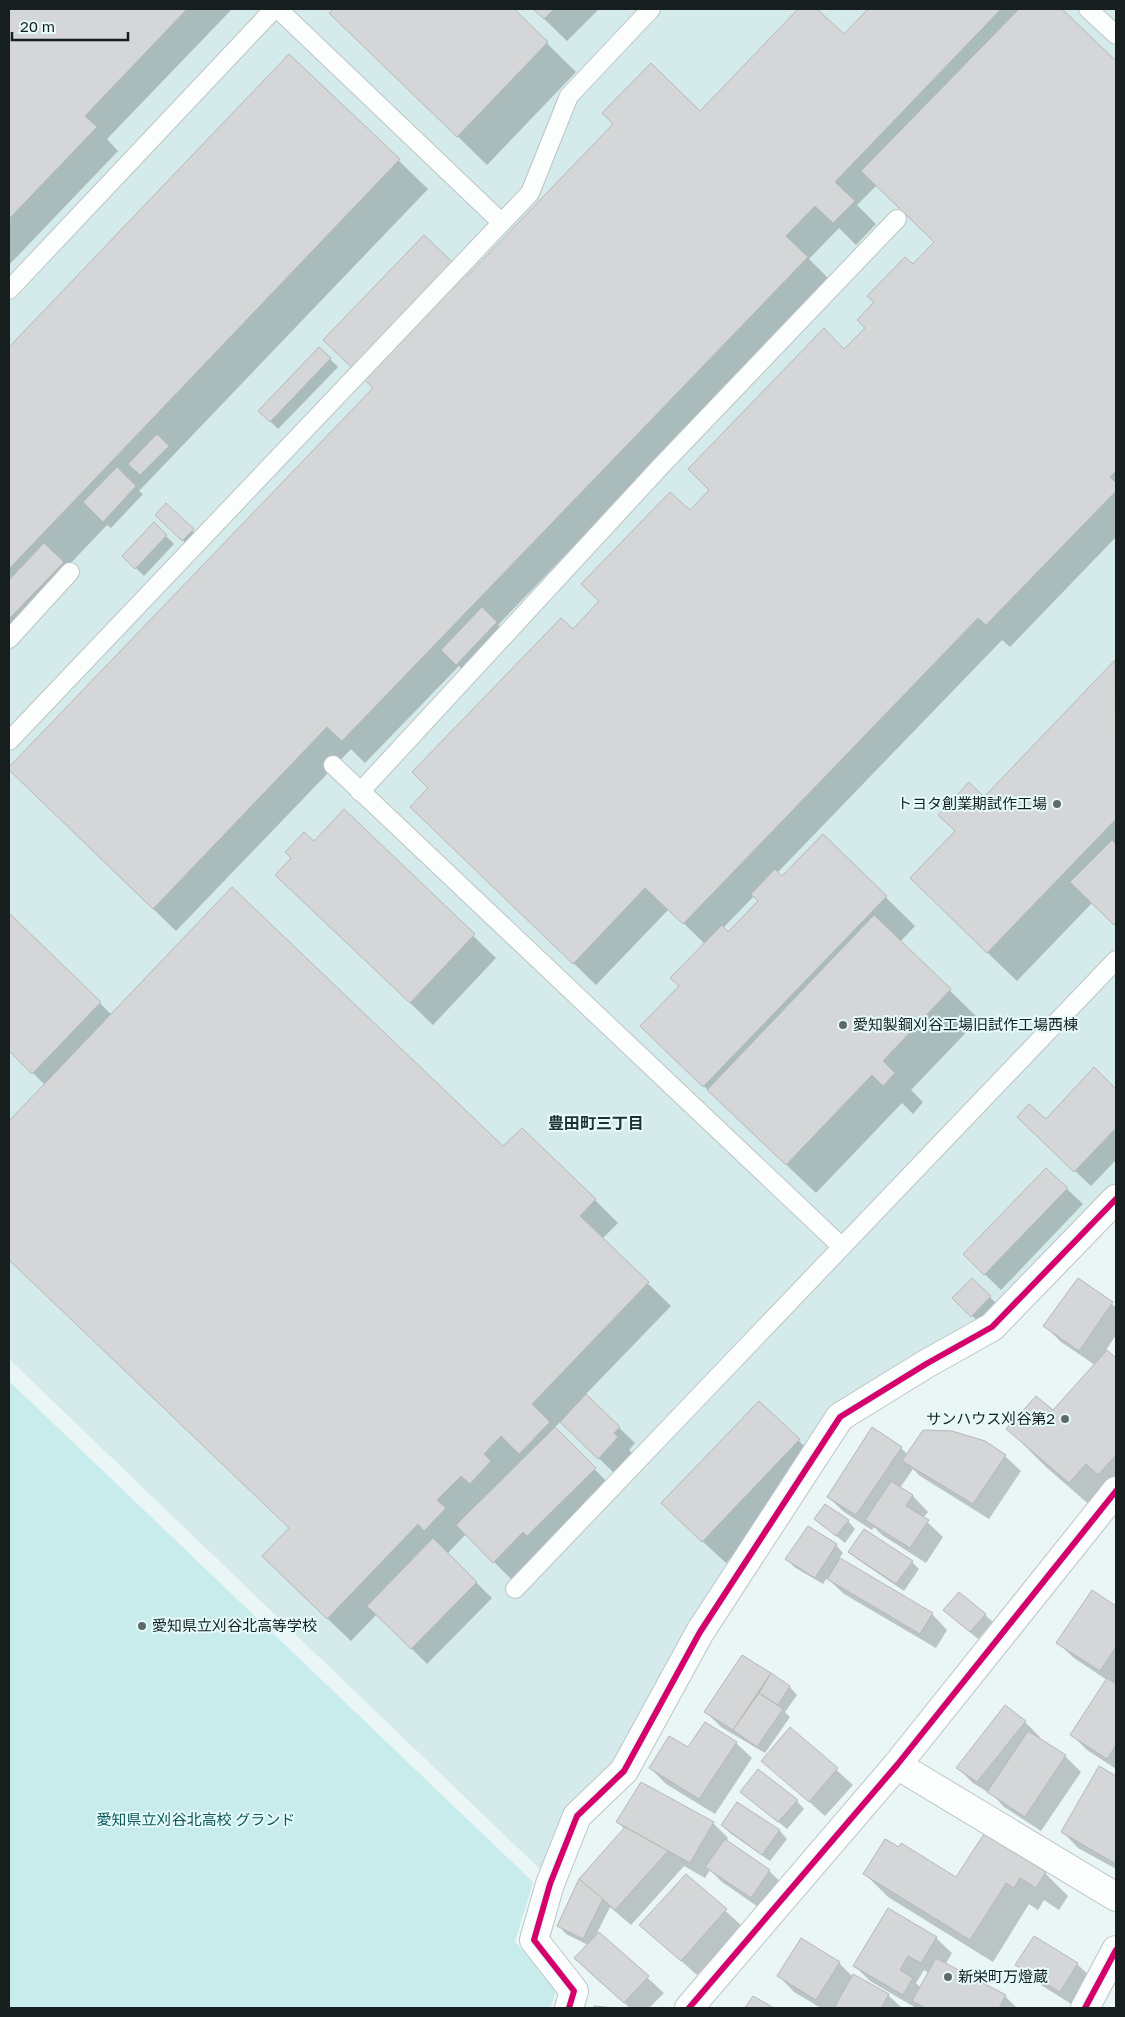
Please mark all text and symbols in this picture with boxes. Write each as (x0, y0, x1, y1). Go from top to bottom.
scale bar (12, 10, 129, 42)
text: 20 m (20, 17, 55, 35)
place label: トヨタ創業期試作工場 (897, 794, 1047, 812)
marker: トヨタ創業期試作工場 (1051, 798, 1063, 810)
place label: 愛知製鋼刈谷工場旧試作工場西棟 (853, 1015, 1078, 1033)
marker: 愛知製鋼刈谷工場旧試作工場西棟 (837, 1019, 849, 1031)
district label: 豊田町三丁目 (548, 1113, 644, 1133)
place label: サンハウス刈谷第2 (926, 1409, 1055, 1427)
marker: サンハウス刈谷第2 (1059, 1413, 1071, 1425)
place label: 愛知県立刈谷北高等学校 (152, 1616, 317, 1634)
marker: 愛知県立刈谷北高等学校 (136, 1620, 148, 1632)
park label: 愛知県立刈谷北高校 グランド (97, 1810, 295, 1828)
place label: 新栄町万燈蔵 (958, 1967, 1048, 1985)
marker: 新栄町万燈蔵 (942, 1971, 954, 1983)

